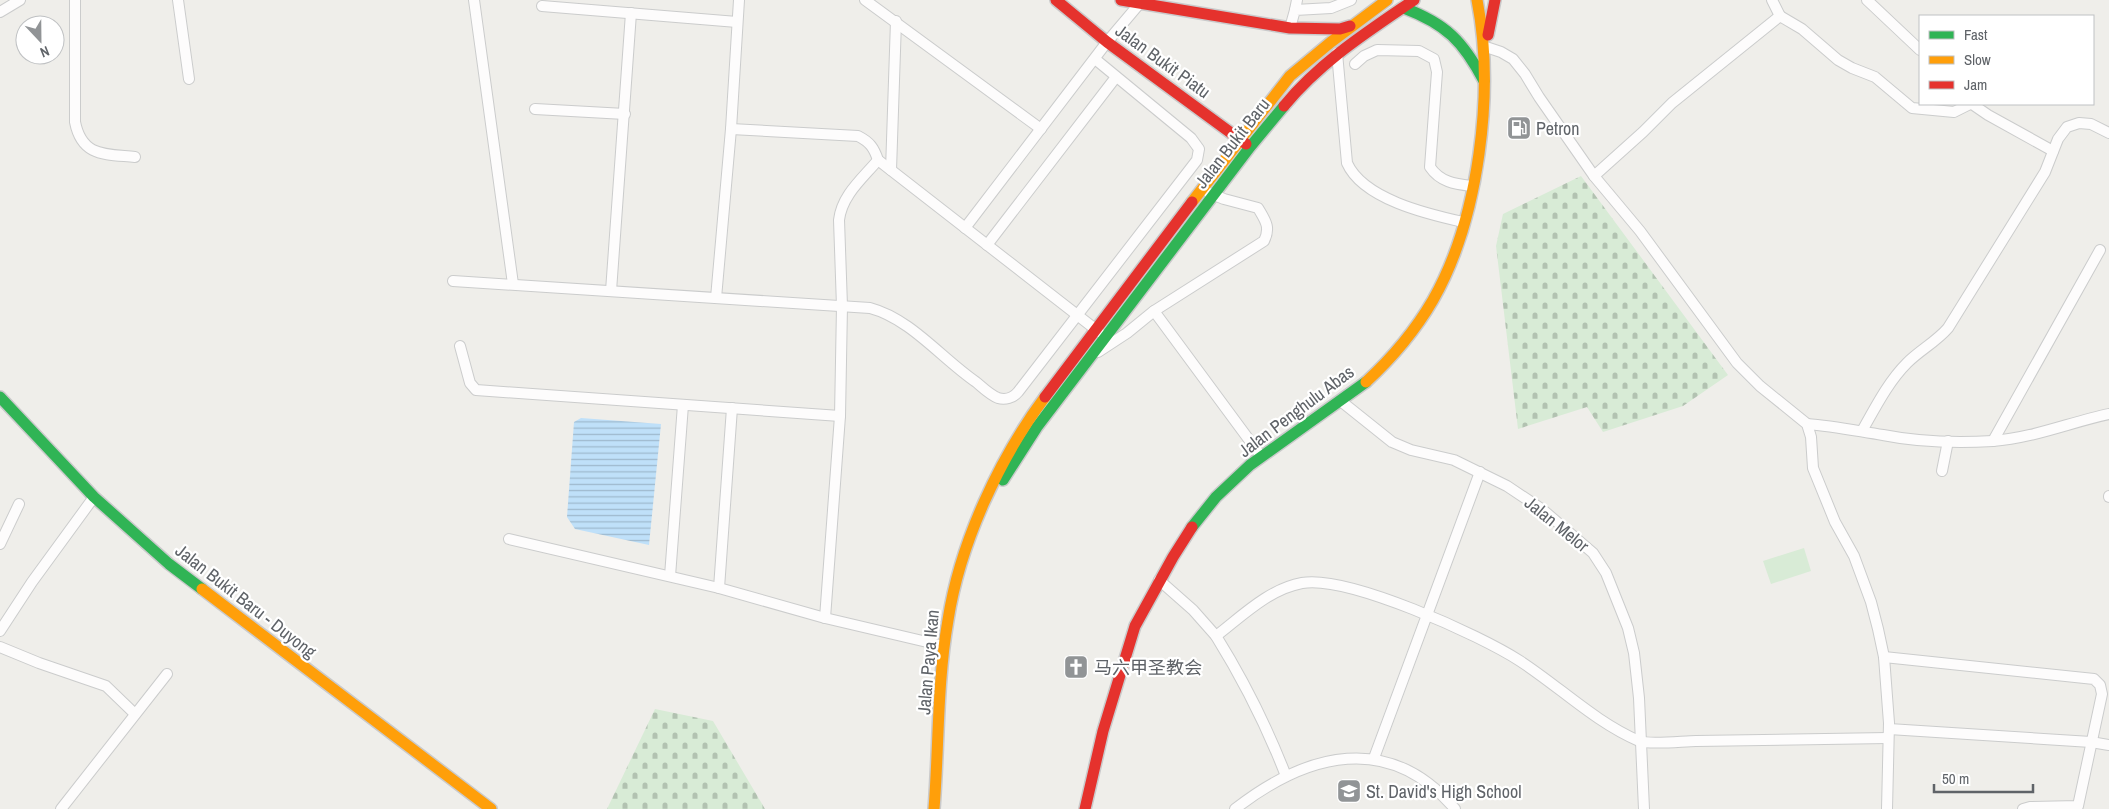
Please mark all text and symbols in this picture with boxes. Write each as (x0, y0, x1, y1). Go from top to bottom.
north arrow (15, 15, 65, 65)
legend (1919, 15, 2094, 105)
street label: Jalan Bukit Piatu (1111, 18, 1215, 104)
text: Fast (1964, 24, 1988, 45)
text: N (38, 42, 52, 62)
text: Slow (1964, 49, 1991, 70)
text: Jam (1964, 74, 1987, 95)
street label: Jalan Bukit Baru (1189, 93, 1275, 193)
fuel station icon: Petron (1506, 115, 1532, 141)
place label: Petron (1536, 116, 1580, 141)
street label: Jalan Penghulu Abas (1233, 359, 1359, 463)
street label: Jalan Melor (1519, 490, 1595, 558)
street label: Jalan Bukit Baru - Duyong (170, 538, 322, 664)
street label: Jalan Paya Ikan (911, 609, 945, 715)
church icon: 马六甲圣教会 (1063, 654, 1089, 680)
place label: 马六甲圣教会 (1094, 655, 1202, 680)
scale bar (1934, 762, 2033, 794)
text: 50 m (1942, 768, 1969, 789)
school or university icon: St. David's High School (1336, 778, 1362, 804)
place label: St. David's High School (1366, 779, 1521, 804)

